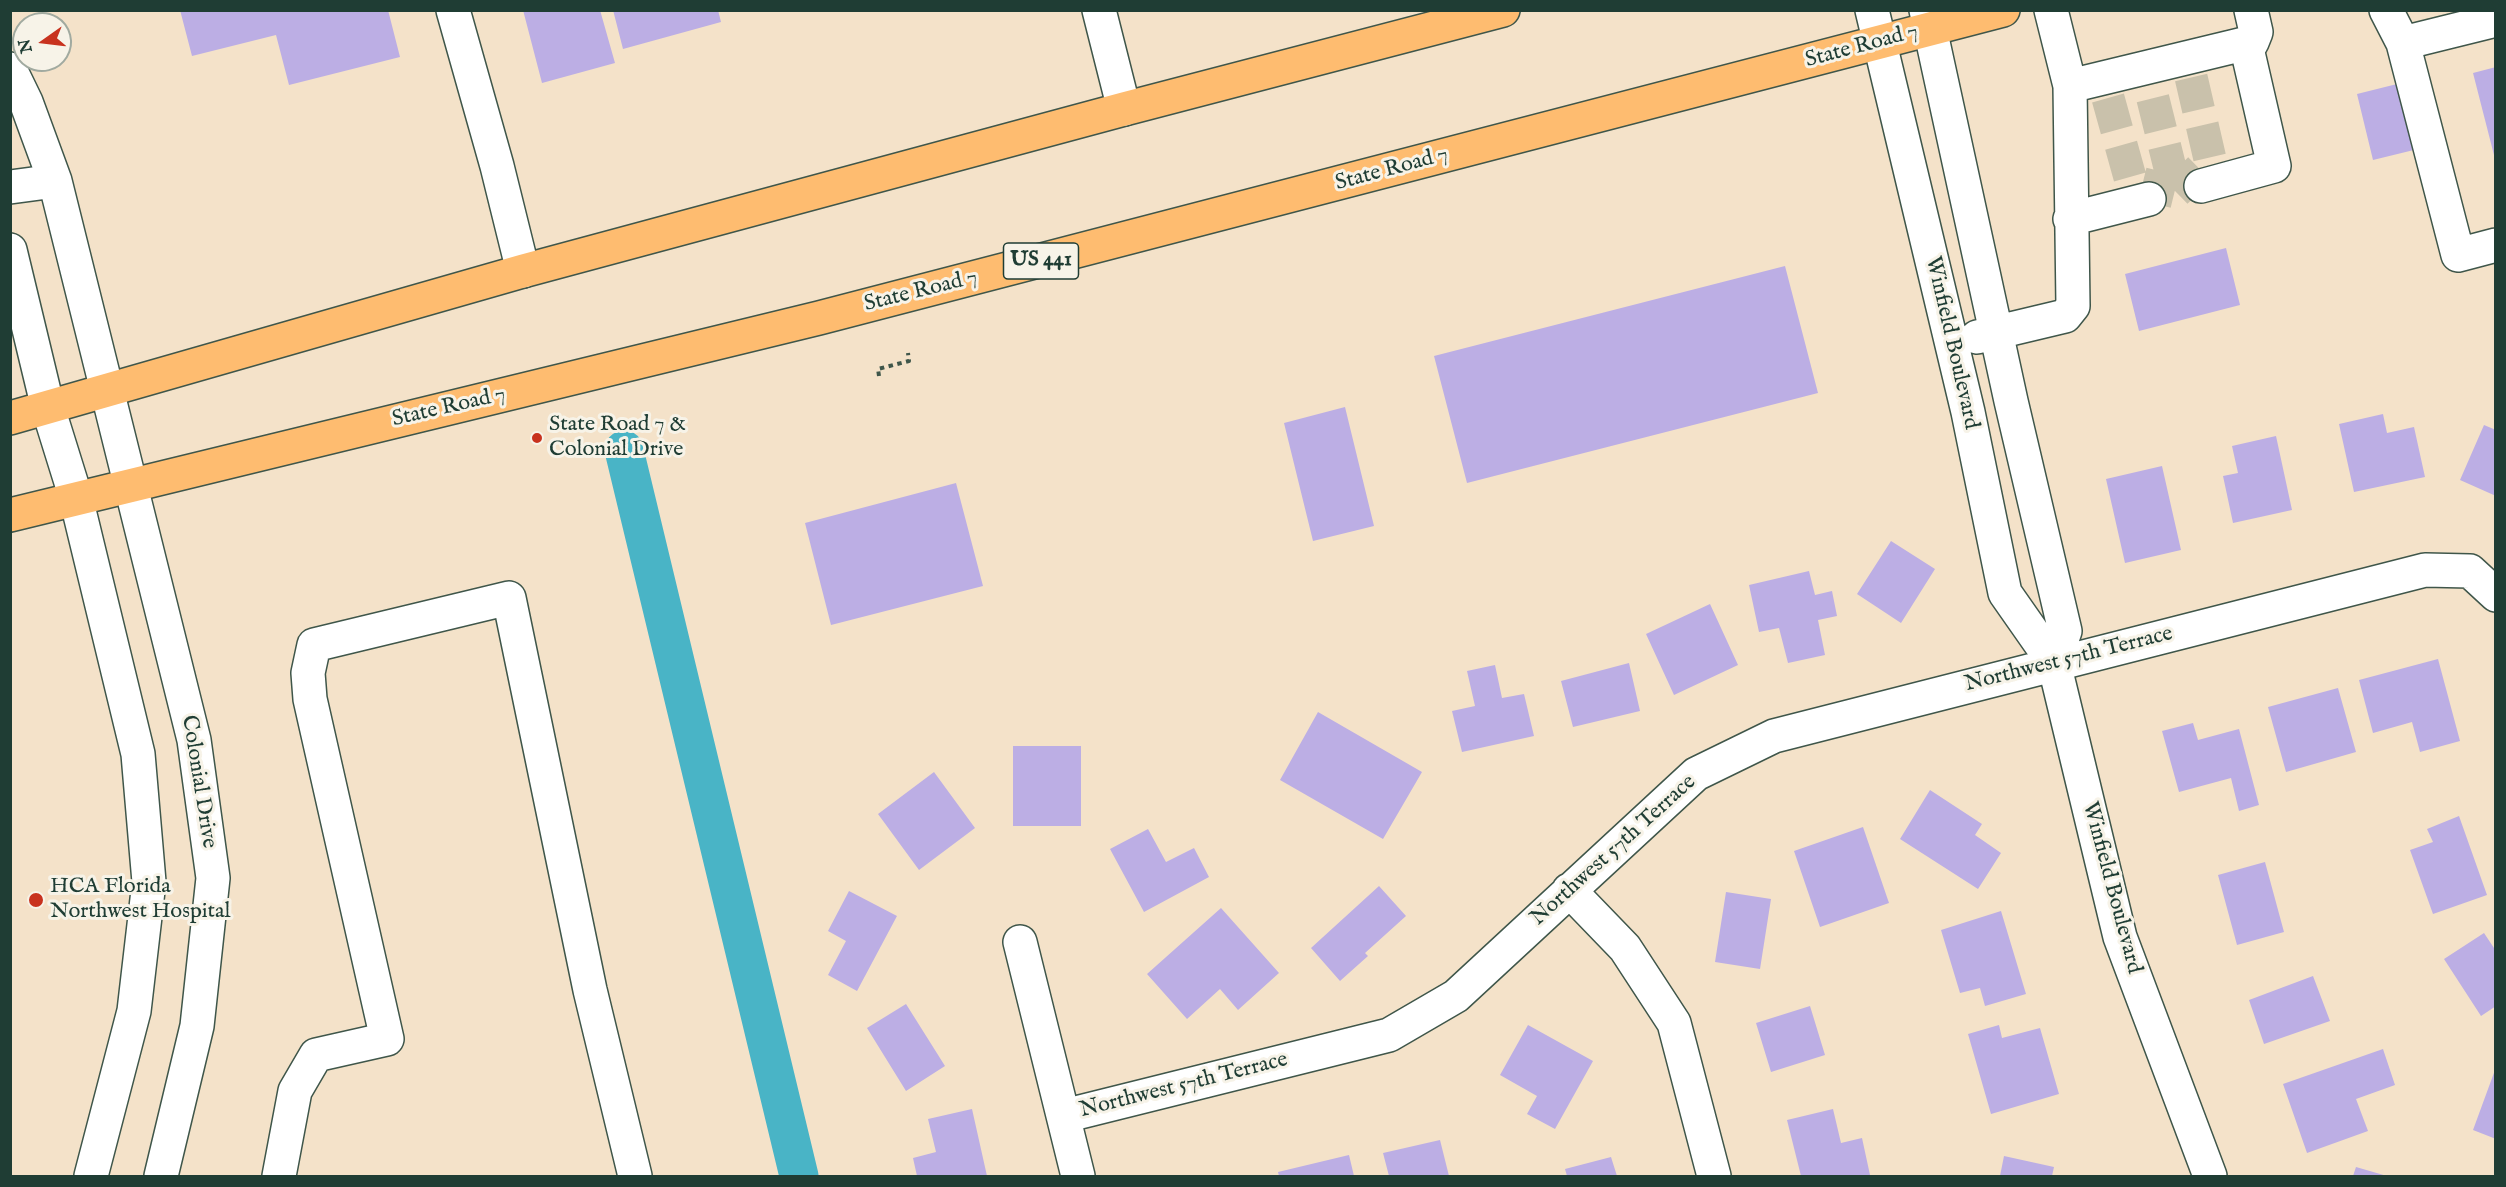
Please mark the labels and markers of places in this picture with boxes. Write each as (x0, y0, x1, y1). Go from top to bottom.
place label: State Road 7 & Colonial Drive (549, 412, 686, 464)
marker: State Road 7 & Colonial Drive (530, 431, 544, 445)
place label: HCA Florida Northwest Hospital (50, 874, 231, 926)
marker: HCA Florida Northwest Hospital (27, 891, 45, 909)

